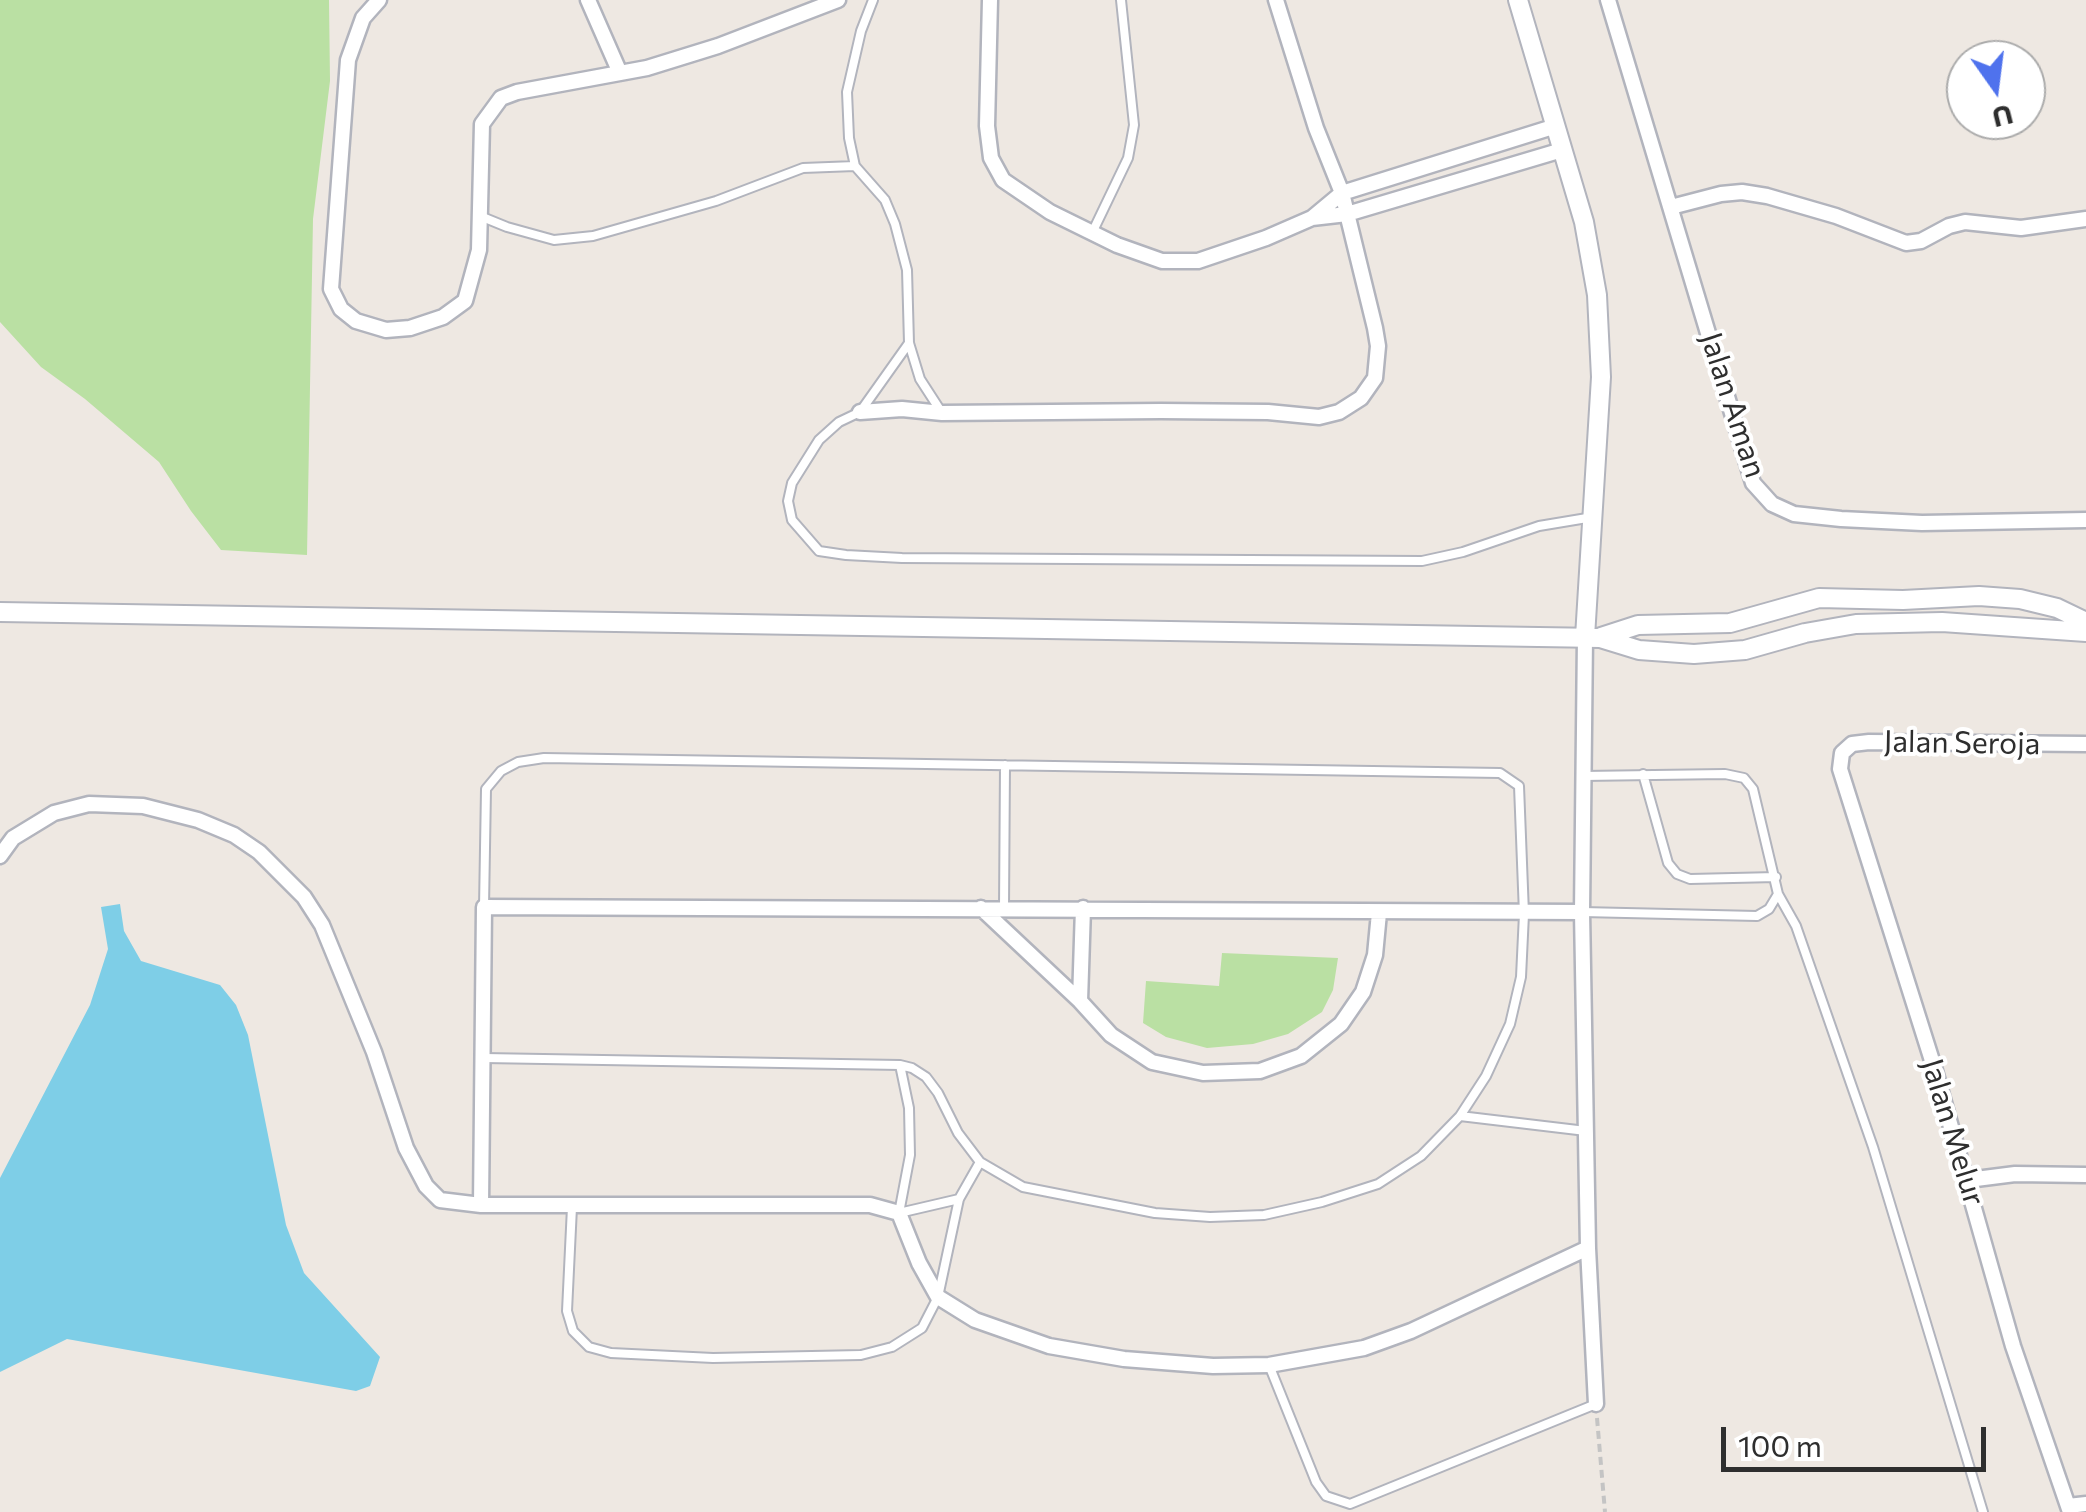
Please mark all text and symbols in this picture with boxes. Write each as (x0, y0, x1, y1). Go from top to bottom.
north arrow (1946, 40, 2046, 140)
text: U (1989, 98, 2017, 136)
street label: Jalan Aman (1693, 328, 1773, 482)
street label: Jalan Seroja (1883, 724, 2041, 762)
street label: Jalan Melur (1914, 1054, 1992, 1210)
scale bar (1726, 1407, 1991, 1469)
text: 100 m (1738, 1426, 1822, 1463)

